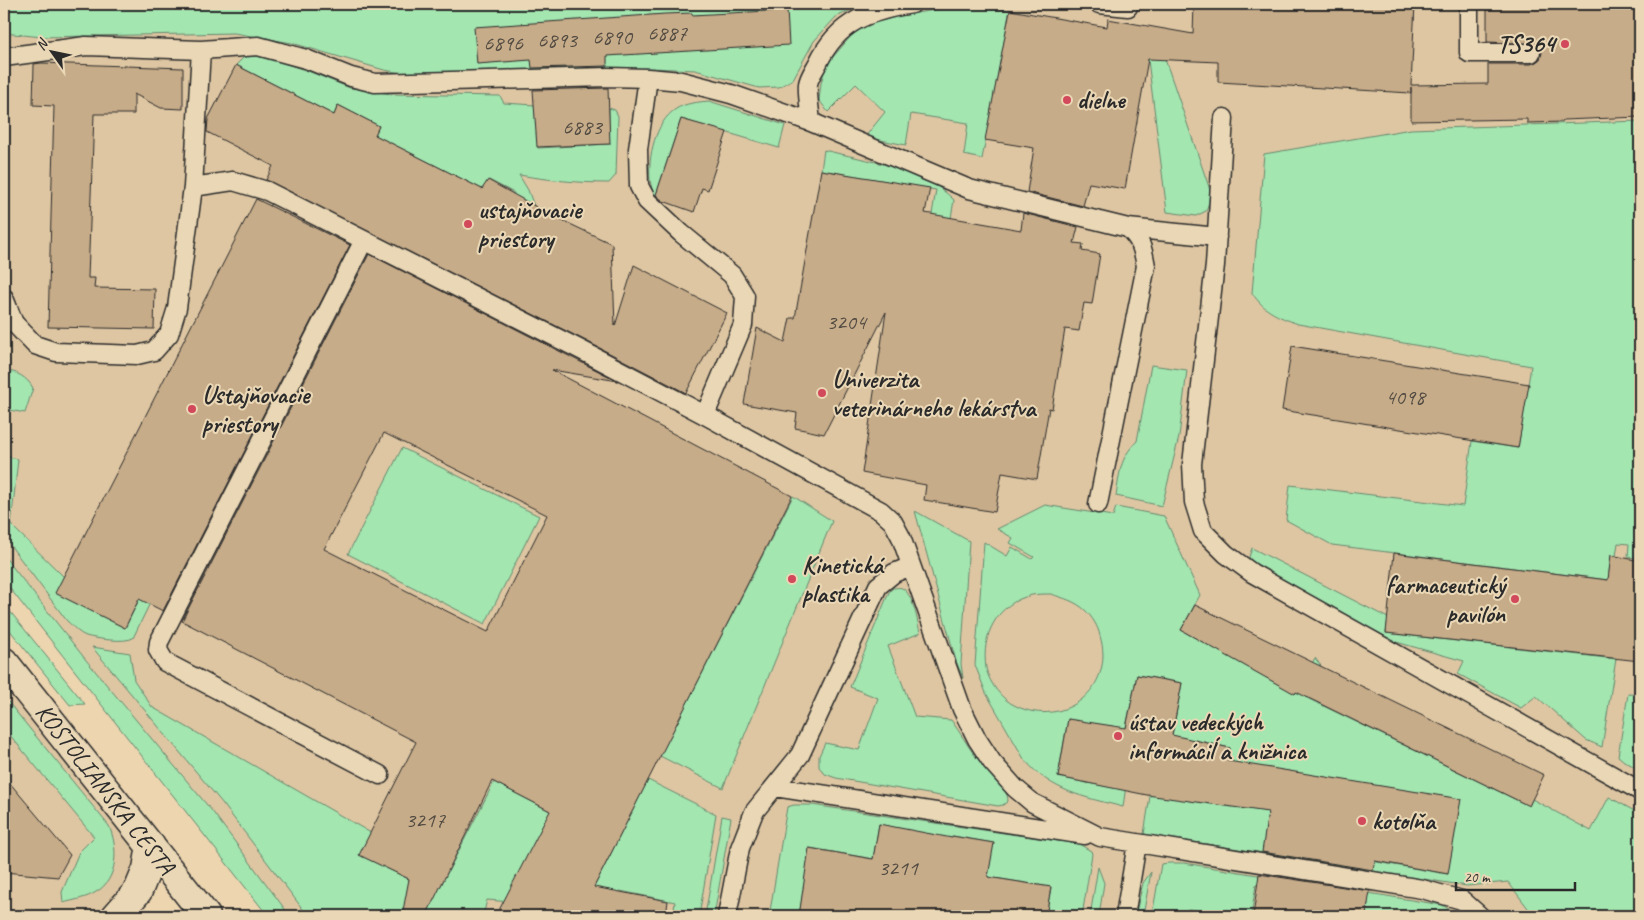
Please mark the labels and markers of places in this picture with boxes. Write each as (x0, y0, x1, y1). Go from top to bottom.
place label: TS364 (1497, 28, 1558, 60)
marker: TS364 (1559, 38, 1571, 50)
place label: dielne (1077, 84, 1126, 116)
marker: dielne (1061, 94, 1073, 106)
place label: ustajňovacie priestory (478, 194, 584, 255)
marker: ustajňovacie priestory (462, 218, 474, 230)
place label: Univerzita veterinárneho lekárstva (832, 363, 1037, 424)
place label: Ustajňovacie priestory (202, 379, 312, 440)
marker: Univerzita veterinárneho lekárstva (816, 387, 828, 399)
marker: Ustajňovacie priestory (186, 403, 198, 415)
place label: Kinetická plastika (802, 549, 886, 610)
place label: farmaceutický pavilón (1386, 569, 1507, 630)
marker: Kinetická plastika (786, 573, 798, 585)
marker: farmaceutický pavilón (1509, 593, 1521, 605)
place label: ústav vedeckých informáciĺ a knižnica (1128, 706, 1308, 767)
marker: ústav vedeckých informáciĺ a knižnica (1112, 730, 1124, 742)
place label: kotolňa (1372, 805, 1437, 837)
marker: kotolňa (1356, 815, 1368, 827)

